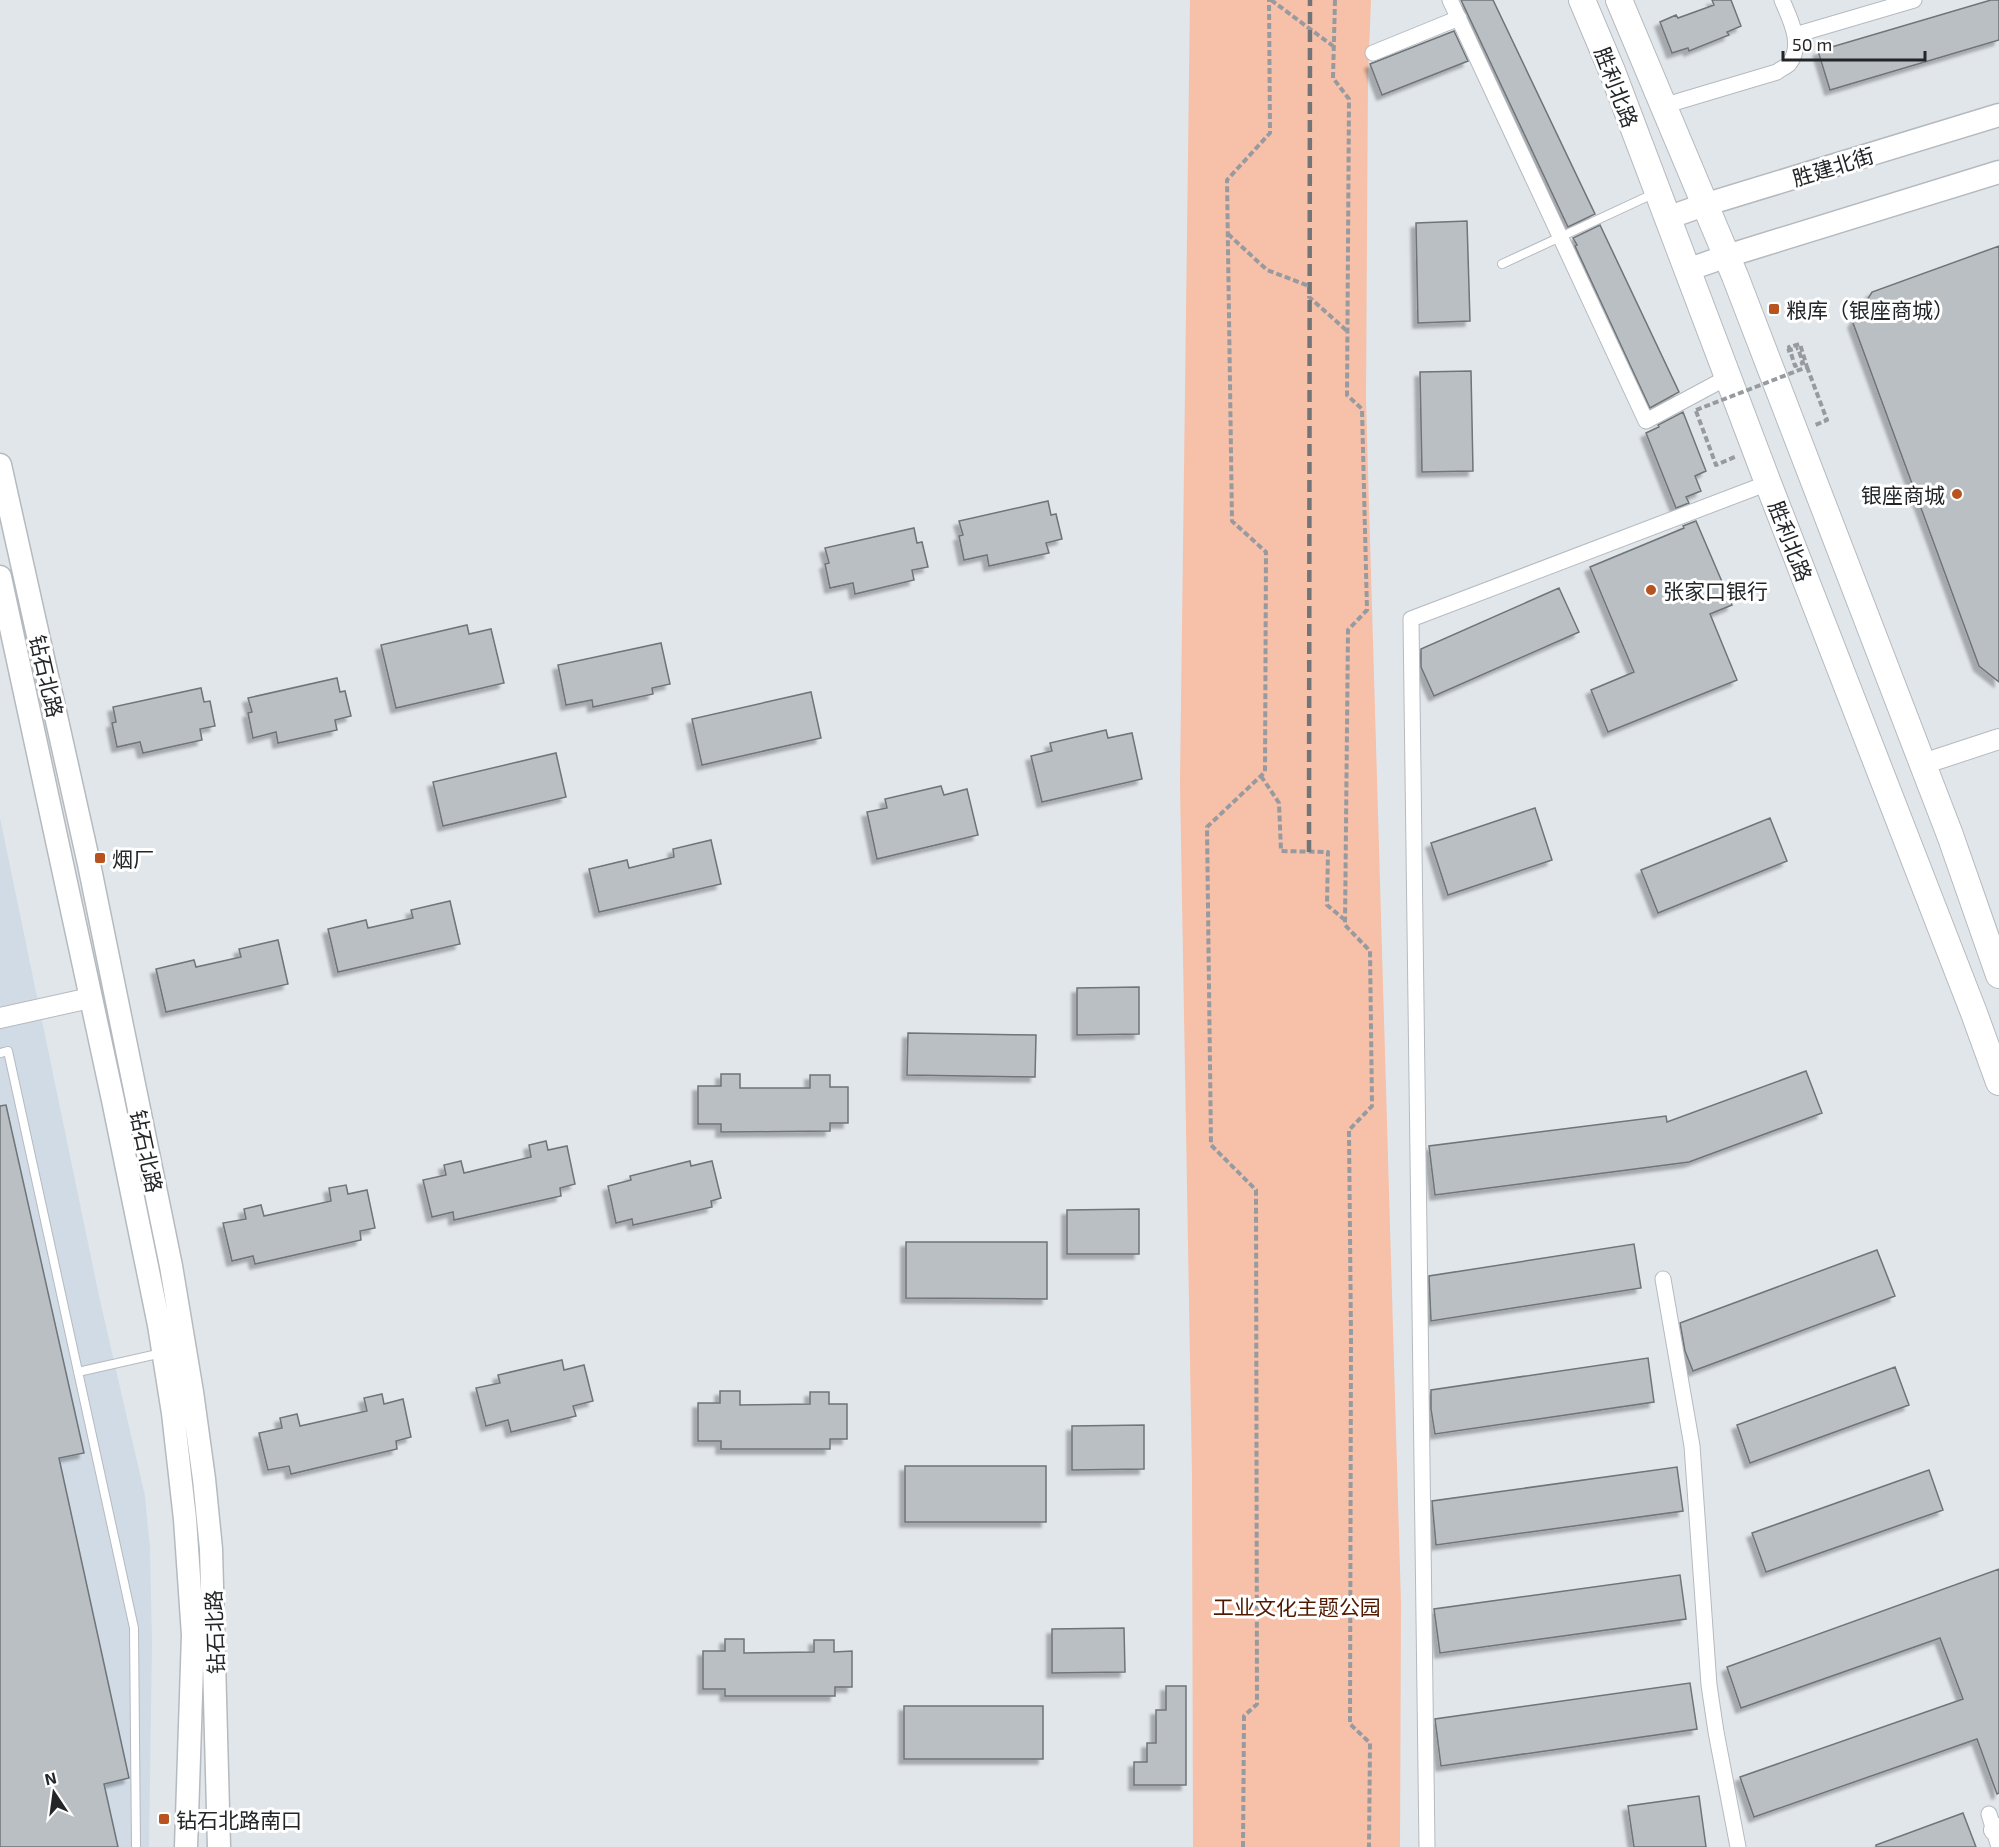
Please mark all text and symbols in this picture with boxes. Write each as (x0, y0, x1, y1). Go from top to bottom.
scale bar (1783, 24, 1926, 62)
text: 50 m (1792, 33, 1832, 55)
street label: 胜利北路 (1590, 43, 1644, 131)
street label: 胜建北街 (1789, 142, 1877, 190)
place label: 粮库（银座商城） (1786, 297, 1954, 322)
marker: 粮库（银座商城） (1767, 302, 1781, 316)
place label: 银座商城 (1861, 482, 1945, 507)
marker: 银座商城 (1950, 487, 1964, 501)
street label: 胜利北路 (1764, 497, 1818, 585)
place label: 张家口银行 (1663, 578, 1768, 603)
marker: 张家口银行 (1644, 583, 1658, 597)
street label: 钻石北路 (25, 632, 69, 720)
place label: 烟厂 (112, 846, 154, 871)
marker: 烟厂 (93, 851, 107, 865)
street label: 钻石北路 (126, 1107, 168, 1195)
street label: 钻石北路 (200, 1590, 228, 1674)
park label: 工业文化主题公园 (1213, 1594, 1381, 1619)
north arrow (24, 1763, 84, 1823)
text: N (43, 1767, 58, 1788)
place label: 钻石北路南口 (176, 1807, 302, 1832)
marker: 钻石北路南口 (157, 1812, 171, 1826)

